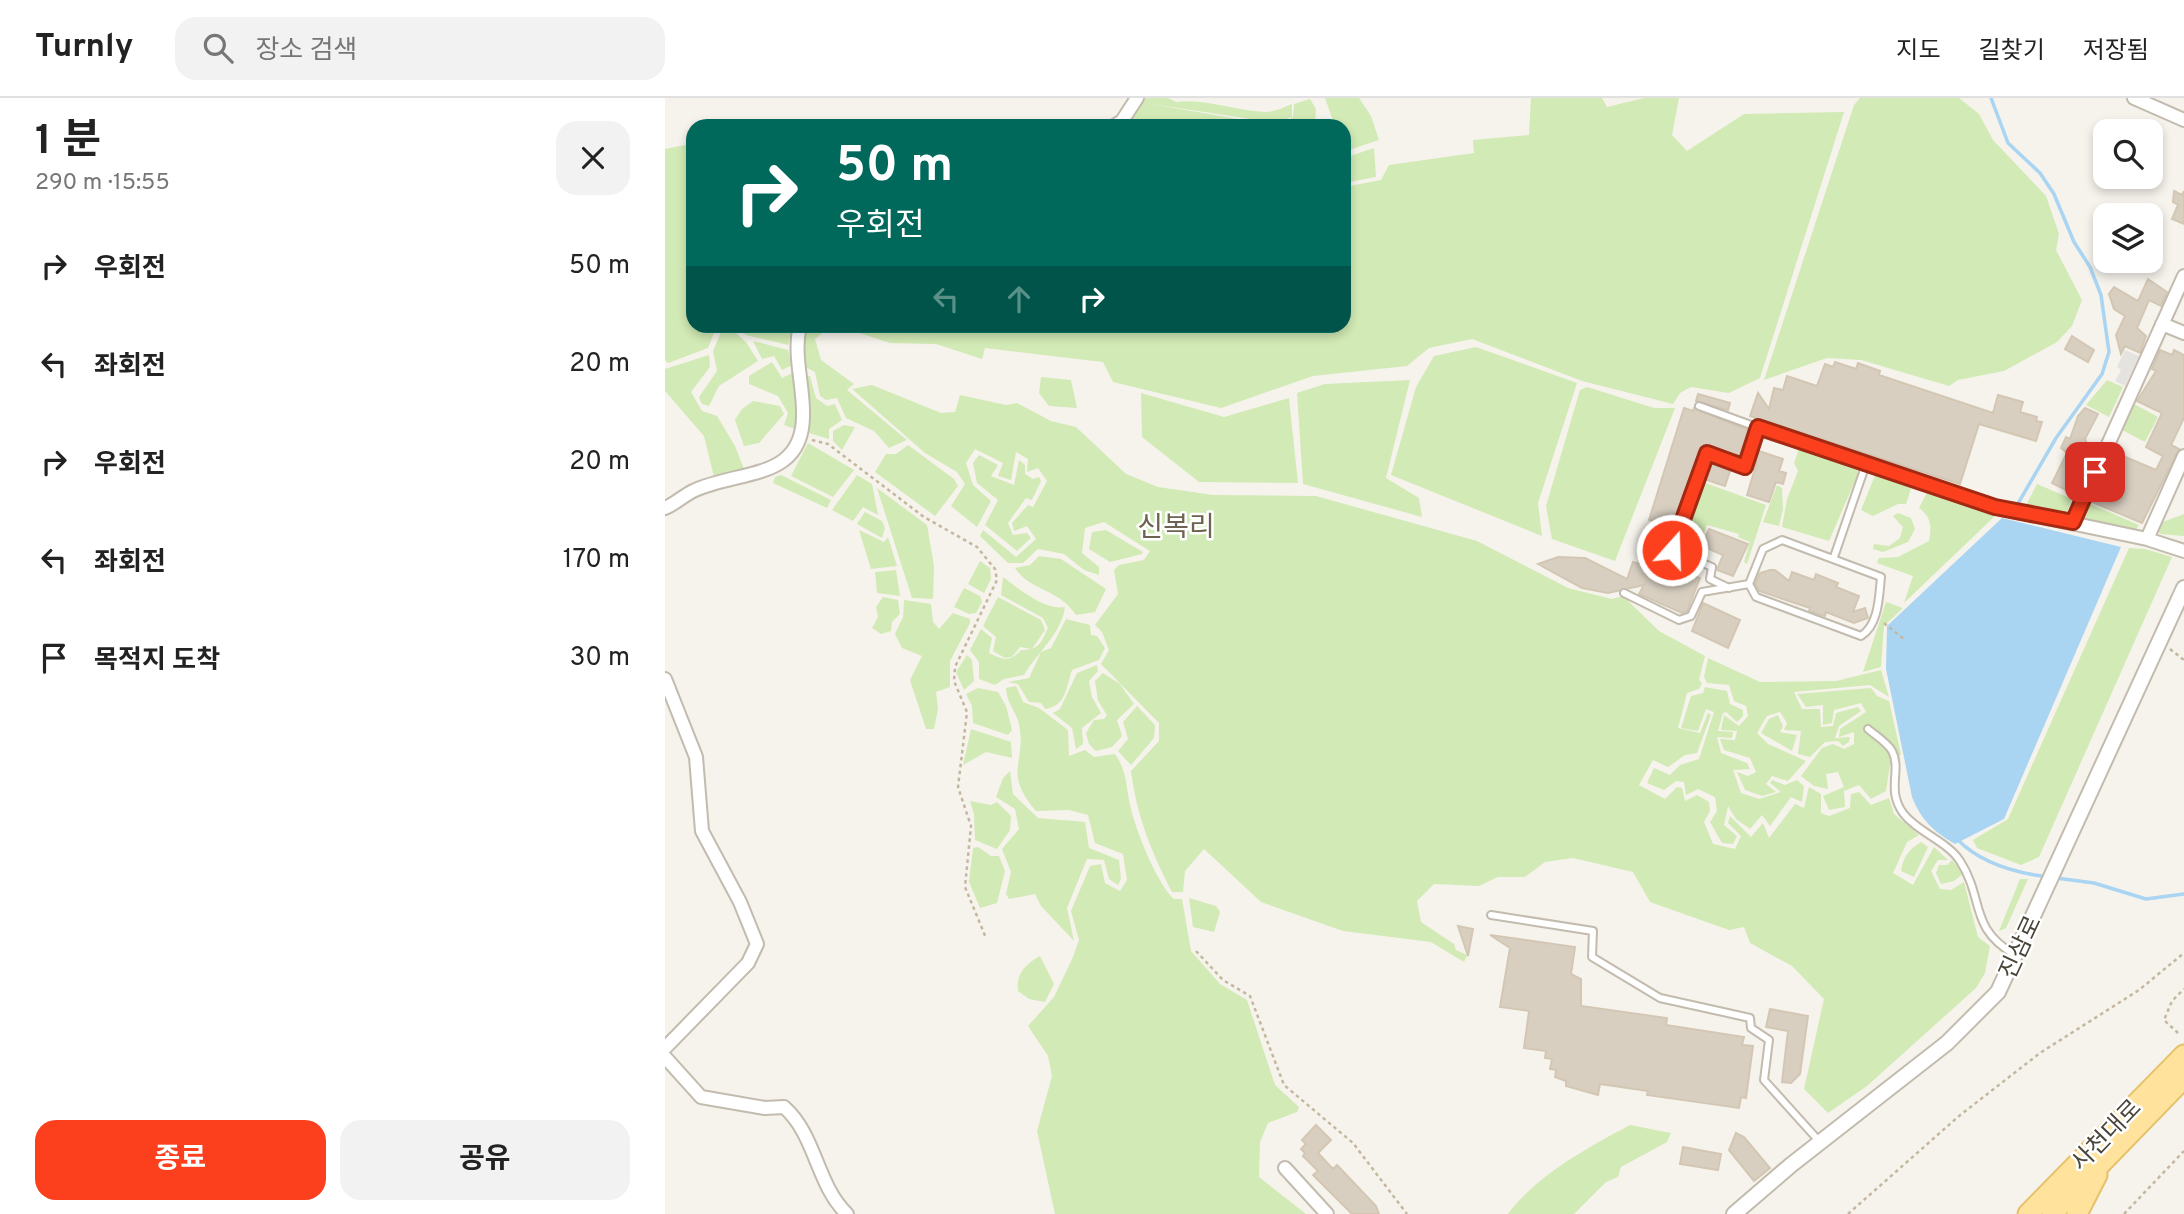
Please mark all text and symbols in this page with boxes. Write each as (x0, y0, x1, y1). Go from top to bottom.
search box (175, 17, 665, 80)
text: Turnly (35, 27, 133, 69)
icon: search (199, 29, 237, 67)
text: 장소 검색 (255, 35, 357, 68)
text: 지도 (1896, 37, 1941, 67)
text: 길찾기 (1979, 37, 2045, 67)
text: 저장됨 (2083, 37, 2149, 67)
text: 1 분 (35, 116, 101, 169)
map controls (2093, 119, 2163, 273)
button: search (2093, 119, 2163, 189)
button: close (556, 121, 630, 195)
text: 50 m (836, 137, 953, 199)
icon: right (721, 147, 812, 238)
text: 290 m · 15:55 (35, 169, 170, 198)
button: layers (2093, 203, 2163, 273)
text: 우회전 (836, 207, 924, 247)
icon: right (35, 247, 73, 285)
text: 50 m (569, 250, 630, 283)
text: 우회전 (94, 253, 166, 286)
icon: left (927, 280, 965, 318)
icon: ahead (1000, 280, 1038, 318)
icon: right (1073, 280, 1111, 318)
icon: left (35, 345, 73, 383)
text: 20 m (569, 348, 630, 381)
text: 좌회전 (94, 351, 166, 384)
pin (2065, 442, 2125, 502)
icon: right (35, 443, 73, 481)
text: 20 m (569, 446, 630, 479)
text: 우회전 (94, 449, 166, 482)
icon: arrive (2076, 453, 2114, 491)
district label: 신복리 (1137, 511, 1215, 547)
position arrow (1635, 513, 1709, 587)
icon: left (35, 541, 73, 579)
text: 170 m (563, 544, 630, 577)
text: 좌회전 (94, 547, 166, 580)
icon: arrive (35, 639, 73, 677)
text: 30 m (570, 642, 630, 675)
text: 목적지 도착 (94, 645, 220, 678)
street label: 진삼로 (1994, 911, 2049, 984)
street label: 사천대로 (2066, 1094, 2149, 1179)
button: 종료 (35, 1120, 326, 1200)
button: 공유 (340, 1120, 630, 1200)

